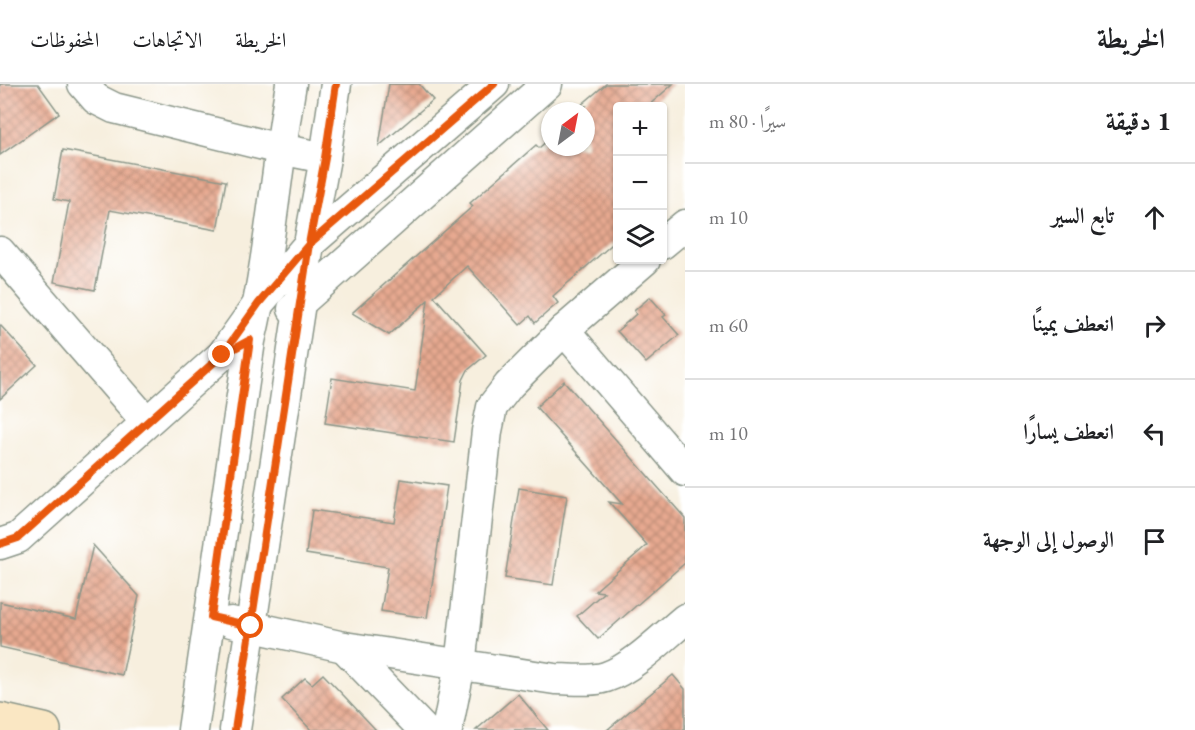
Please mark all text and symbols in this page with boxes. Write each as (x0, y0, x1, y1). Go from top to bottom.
text: الخريطة (1097, 20, 1165, 56)
text: المحفوظات (30, 26, 99, 53)
text: الاتجاهات (132, 26, 202, 53)
text: الخريطة (235, 26, 286, 53)
north arrow (541, 102, 595, 156)
map controls (613, 102, 667, 264)
button: + (613, 102, 667, 156)
text: 1 دقيقة (1106, 104, 1171, 138)
text: سيرًا · 80 m (709, 108, 786, 134)
button: − (613, 156, 667, 210)
text: تابع السير (1051, 201, 1114, 230)
icon: ahead (1138, 201, 1171, 234)
text: 10 m (709, 204, 748, 230)
button: layers (613, 210, 667, 264)
text: انعطف يمينًا (1032, 309, 1114, 338)
icon: right (1138, 309, 1171, 342)
text: 60 m (709, 312, 748, 338)
route end (208, 341, 234, 367)
text: انعطف يسارًا (1023, 417, 1114, 446)
icon: left (1138, 417, 1171, 450)
text: 10 m (709, 420, 748, 446)
text: الوصول إلى الوجهة (983, 525, 1114, 554)
icon: arrive (1138, 525, 1171, 558)
route start (237, 612, 263, 638)

